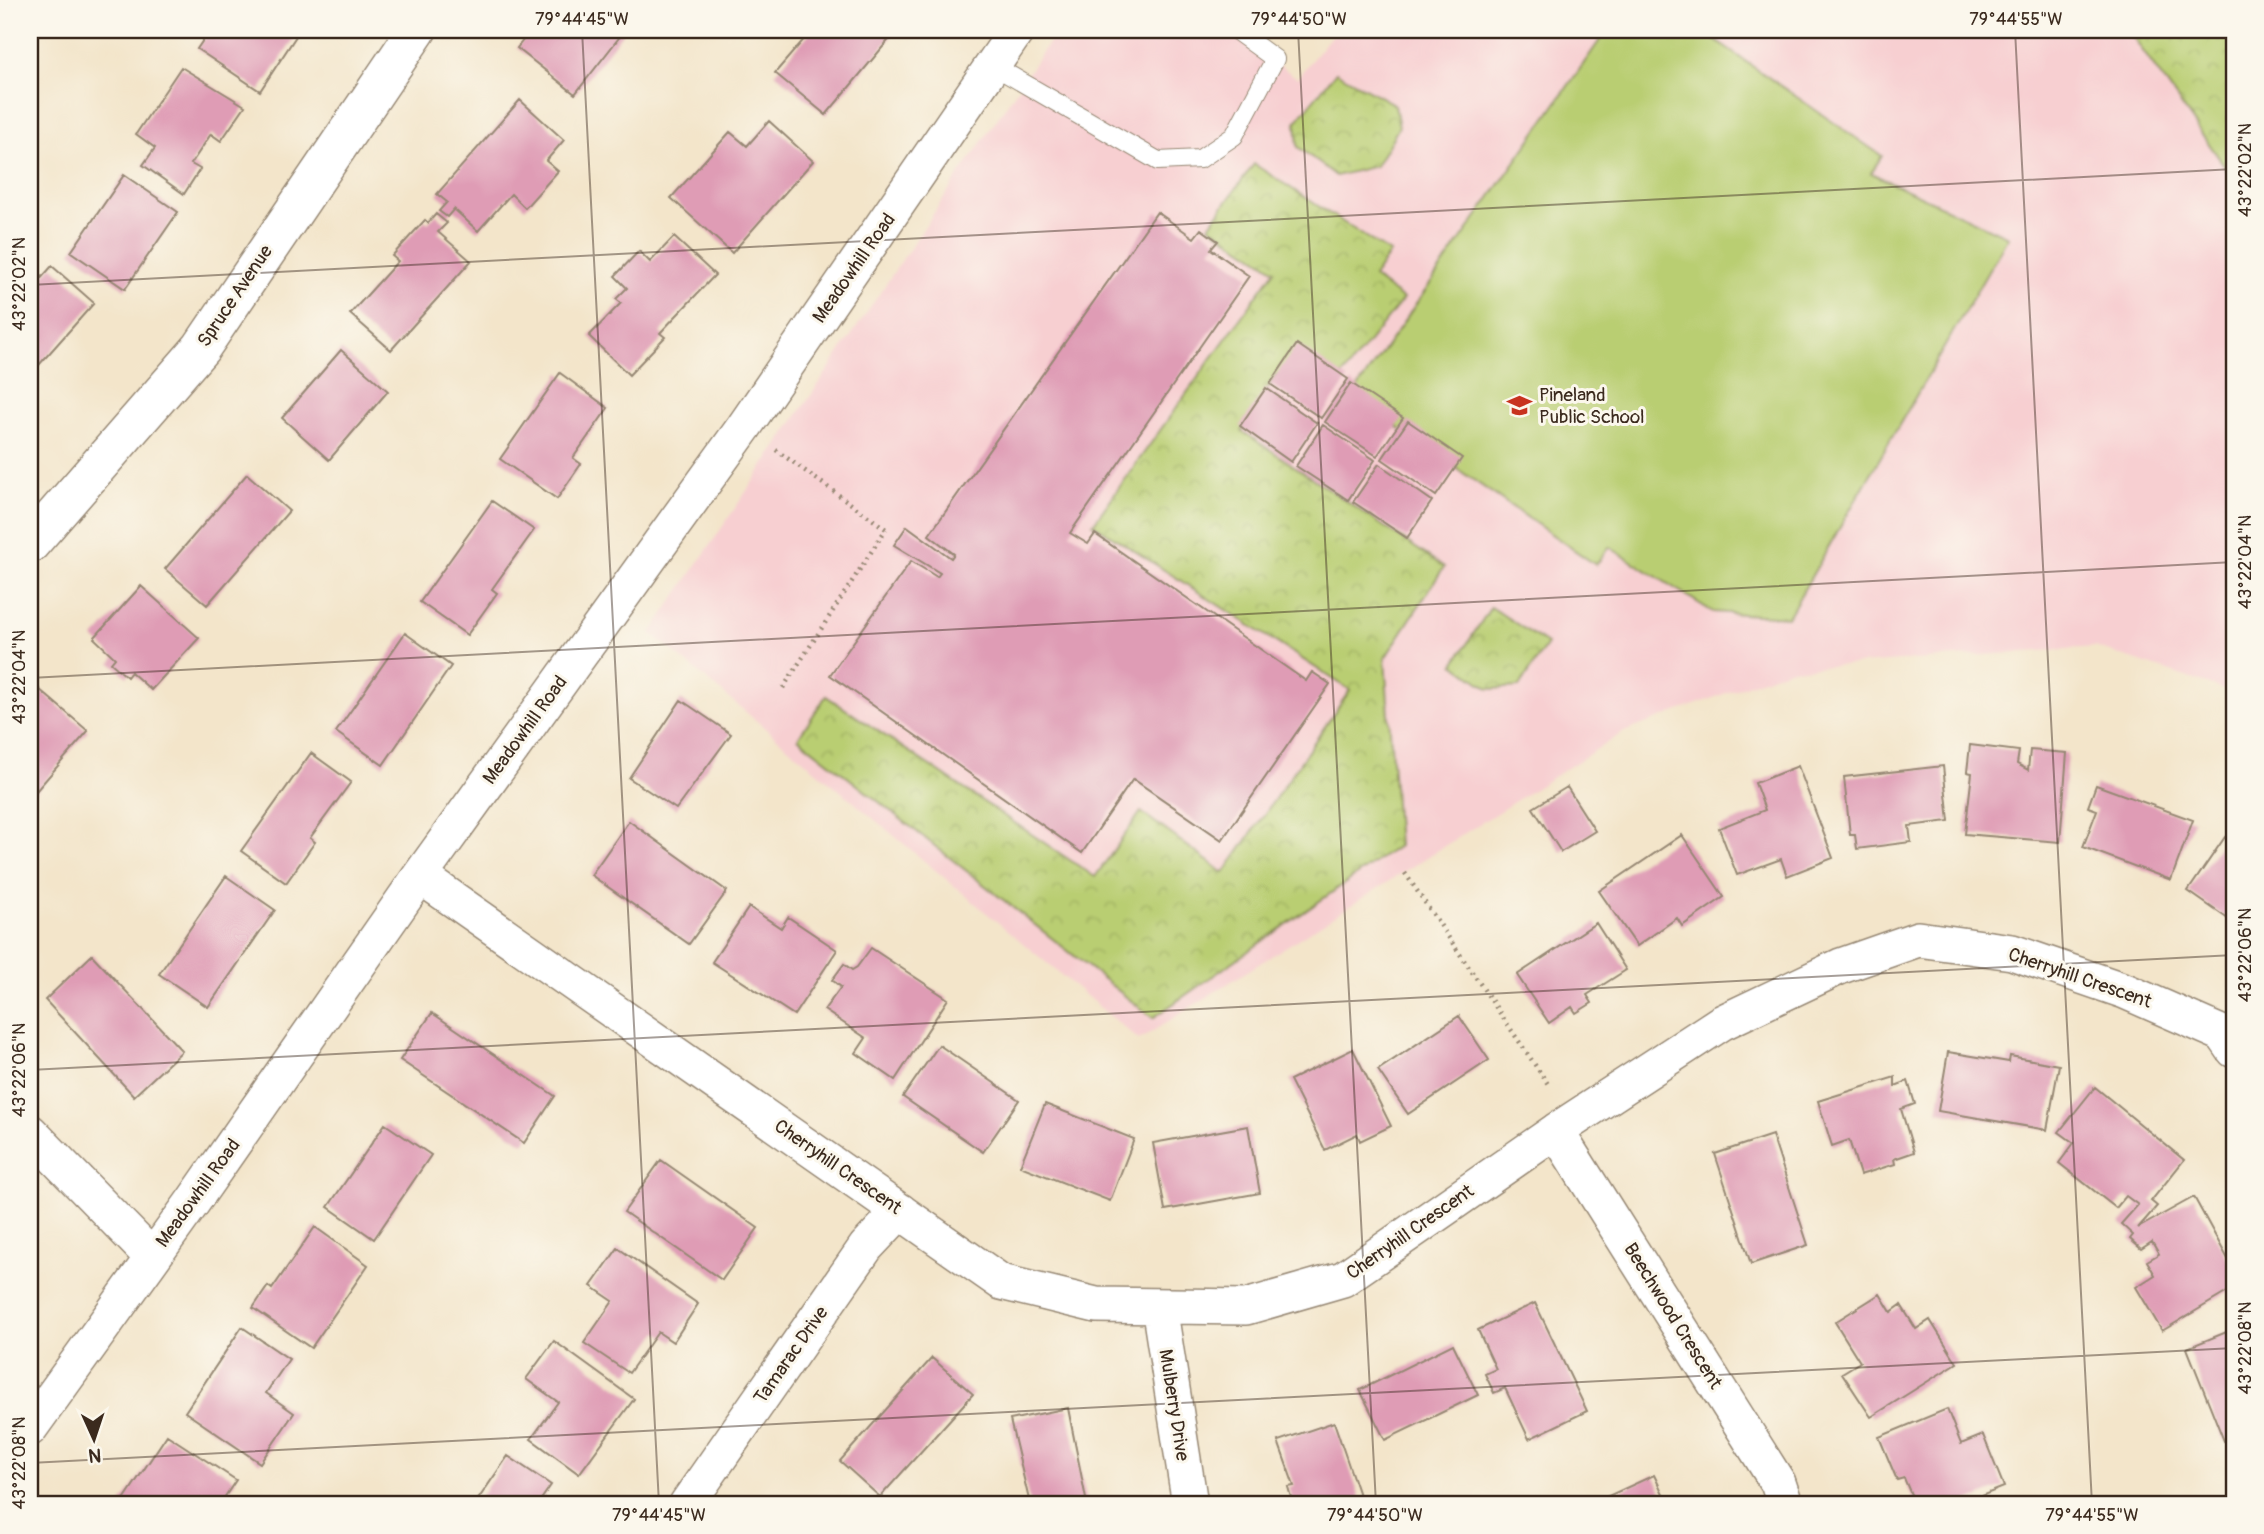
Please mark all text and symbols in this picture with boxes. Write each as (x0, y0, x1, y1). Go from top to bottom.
text: 79°44'45"W (535, 8, 629, 31)
text: 79°44'50"W (1251, 8, 1347, 31)
text: 79°44'55"W (1969, 8, 2063, 31)
text: 43°22'02"N (2234, 123, 2257, 217)
street label: Meadowhill Road (807, 208, 901, 328)
text: 43°22'02"N (8, 237, 31, 331)
street label: Spruce Avenue (192, 240, 278, 352)
place label: Pineland Public School (1539, 383, 1645, 429)
school or university icon: Pineland Public School (1505, 392, 1533, 420)
text: 43°22'04"N (2234, 515, 2257, 609)
text: 43°22'04"N (8, 630, 31, 724)
street label: Meadowhill Road (477, 671, 573, 789)
text: 43°22'06"N (2234, 908, 2257, 1002)
street label: Cherryhill Crescent (2005, 942, 2155, 1014)
text: 43°22'06"N (8, 1023, 31, 1117)
street label: Cherryhill Crescent (770, 1114, 907, 1220)
street label: Meadowhill Road (150, 1134, 246, 1252)
street label: Cherryhill Crescent (1342, 1179, 1479, 1285)
street label: Beechwood Crescent (1618, 1239, 1728, 1394)
street label: Tamarac Drive (749, 1301, 834, 1409)
text: 43°22'08"N (2234, 1302, 2257, 1394)
street label: Mulberry Drive (1153, 1347, 1195, 1463)
north arrow (60, 1404, 130, 1474)
text: 43°22'08"N (8, 1417, 31, 1509)
text: N (88, 1443, 102, 1467)
text: 79°44'45"W (612, 1504, 706, 1527)
text: 79°44'50"W (1327, 1504, 1423, 1527)
text: 79°44'55"W (2045, 1504, 2139, 1527)

